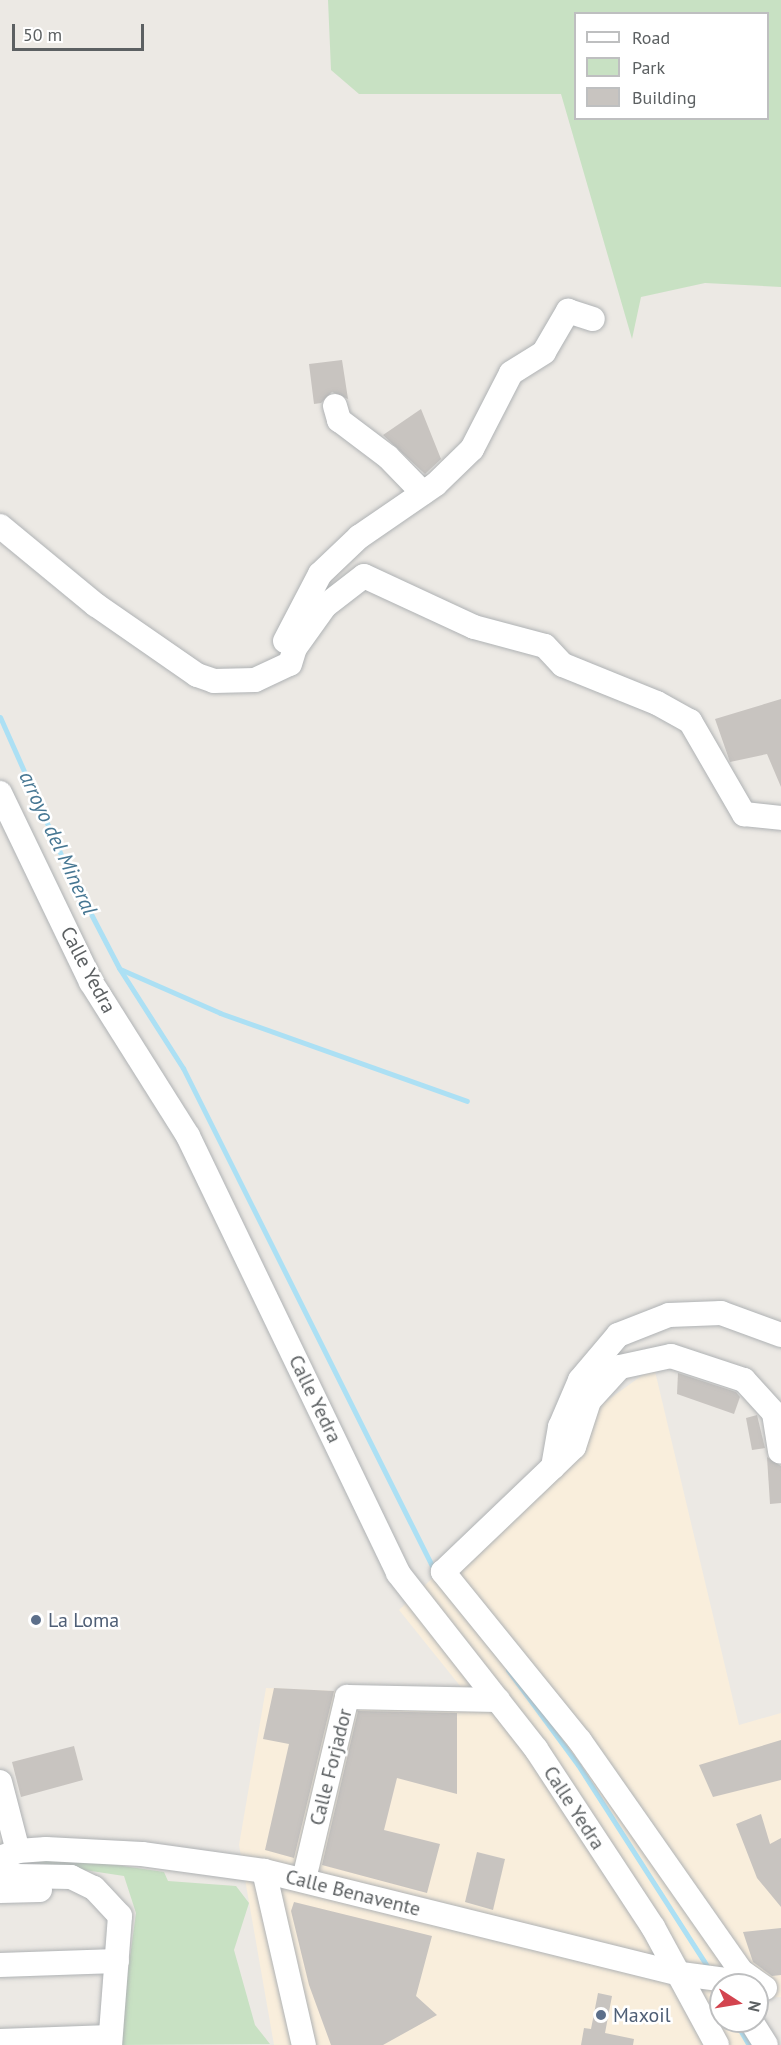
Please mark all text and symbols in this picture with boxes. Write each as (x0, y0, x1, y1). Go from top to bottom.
scale bar (15, 12, 147, 50)
legend (574, 12, 769, 120)
text: 50 m (23, 23, 62, 46)
text: Road (632, 26, 670, 49)
text: Park (632, 56, 665, 79)
text: Building (632, 86, 696, 109)
water label: arroyo del Mineral (14, 767, 102, 919)
street label: Calle Yedra (55, 922, 121, 1018)
street label: Calle Yedra (283, 1351, 347, 1447)
place label: La Loma (48, 1608, 119, 1632)
marker: La Loma (29, 1613, 43, 1627)
street label: Calle Forjador (305, 1706, 357, 1828)
street label: Calle Yedra (538, 1762, 610, 1854)
street label: Calle Benavente (283, 1865, 423, 1921)
north arrow (709, 1973, 769, 2033)
text: N (744, 1999, 766, 2014)
place label: Maxoil (613, 2003, 670, 2027)
marker: Maxoil (594, 2008, 608, 2022)

